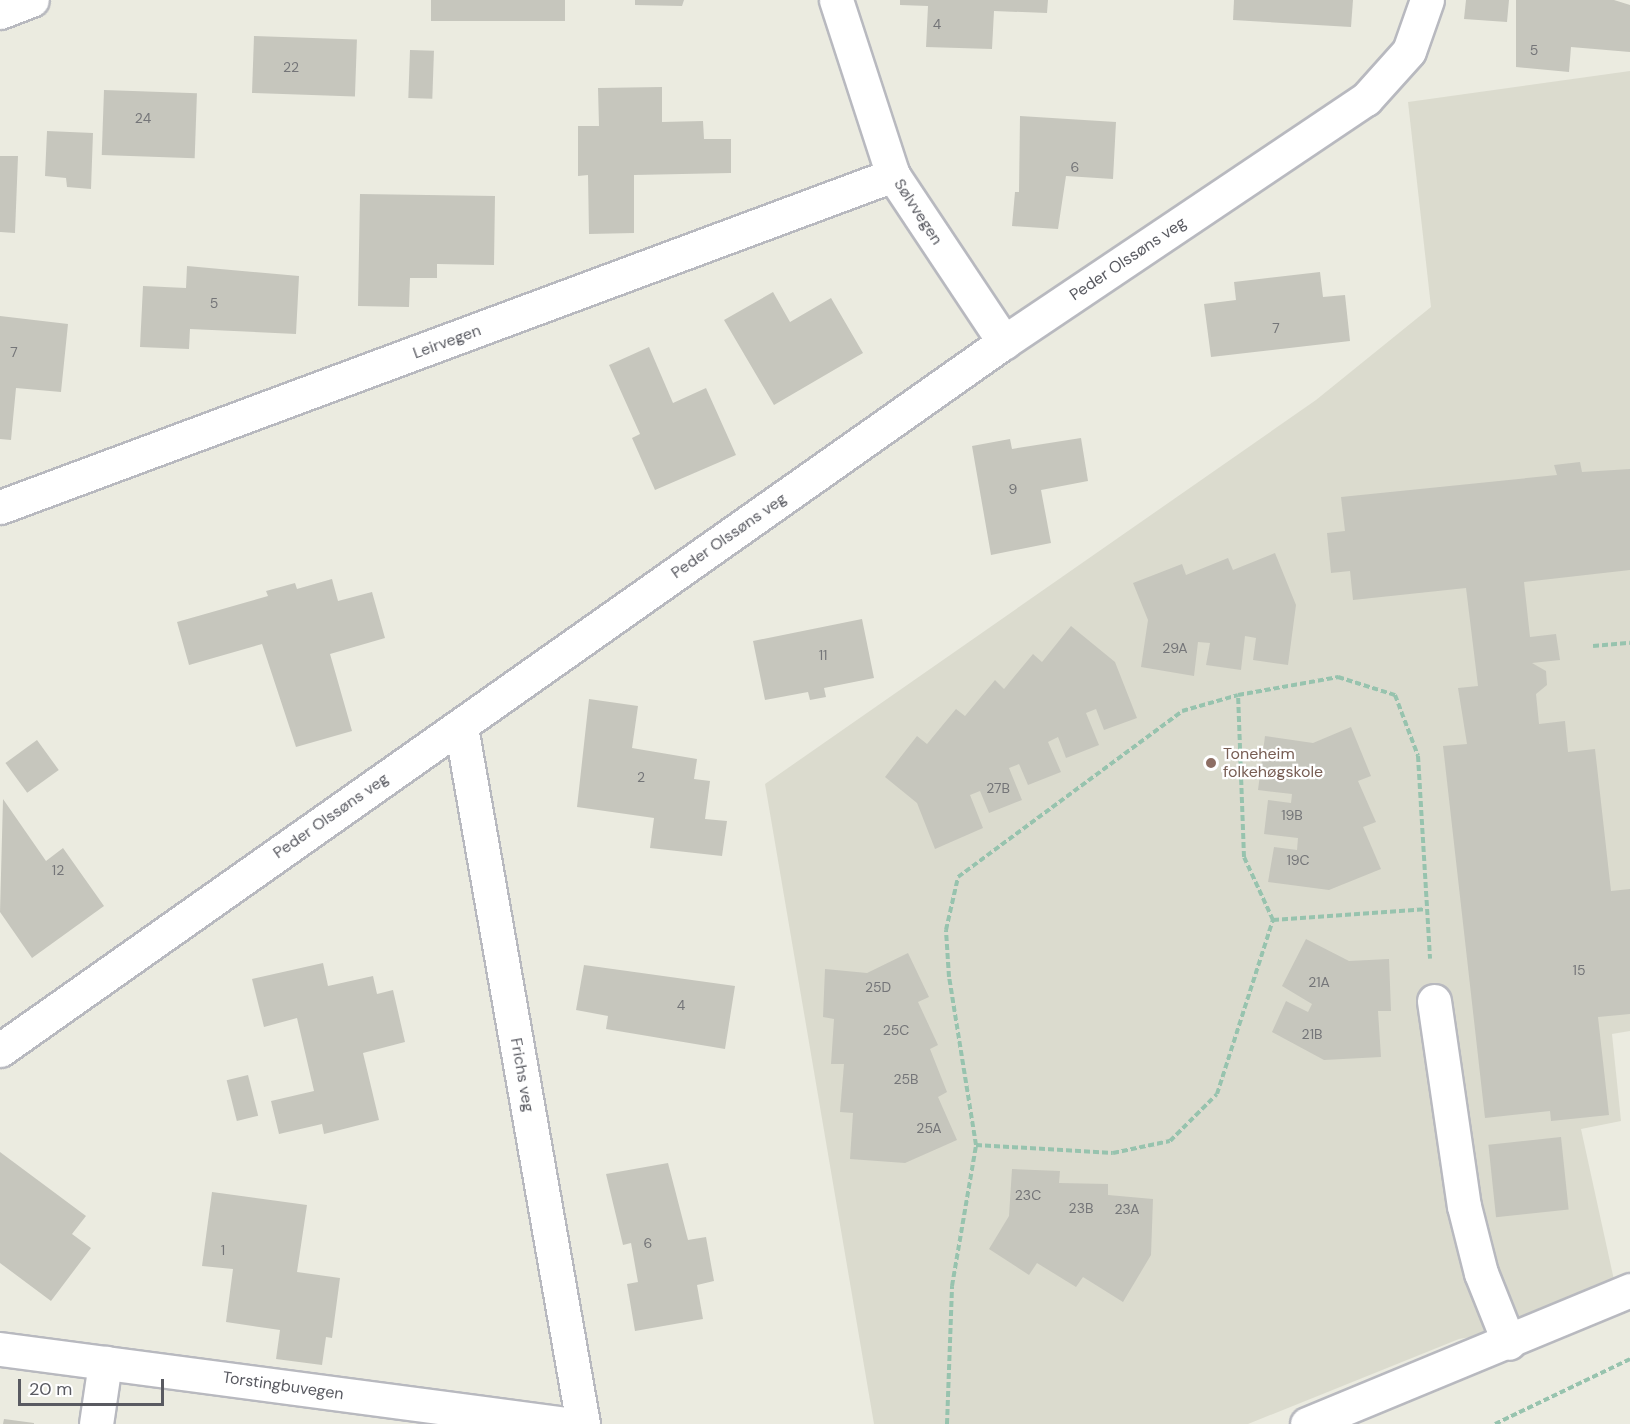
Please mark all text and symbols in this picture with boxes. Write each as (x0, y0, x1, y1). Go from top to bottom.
house number: 4 (933, 16, 941, 32)
house number: 5 (1530, 42, 1538, 58)
house number: 22 (283, 59, 299, 75)
house number: 24 (135, 110, 151, 126)
house number: 6 (1071, 159, 1079, 175)
street label: Sølvvegen (890, 175, 946, 249)
street label: Peder Olssøns veg (1066, 213, 1190, 305)
house number: 5 (210, 295, 218, 311)
house number: 7 (1272, 320, 1280, 336)
street label: Leirvegen (410, 321, 484, 363)
house number: 7 (10, 344, 18, 360)
house number: 9 (1009, 481, 1017, 497)
street label: Peder Olssøns veg (668, 489, 790, 583)
house number: 29A (1162, 640, 1188, 656)
house number: 11 (819, 647, 827, 663)
place label: Toneheim folkehøgskole (1223, 744, 1323, 782)
marker: Toneheim folkehøgskole (1204, 756, 1218, 770)
street label: Peder Olssøns veg (270, 769, 392, 863)
house number: 2 (637, 769, 645, 785)
house number: 27B (986, 780, 1010, 796)
house number: 19B (1281, 807, 1303, 823)
house number: 19C (1286, 852, 1310, 868)
house number: 12 (52, 862, 64, 878)
house number: 15 (1573, 962, 1585, 978)
house number: 21A (1308, 974, 1330, 990)
house number: 25D (865, 979, 891, 995)
house number: 4 (677, 997, 685, 1013)
house number: 25C (883, 1022, 909, 1038)
house number: 21B (1302, 1026, 1322, 1042)
street label: Frichs veg (506, 1036, 538, 1114)
house number: 25B (893, 1071, 919, 1087)
house number: 25A (916, 1120, 942, 1136)
house number: 23C (1015, 1187, 1041, 1203)
house number: 23B (1069, 1200, 1093, 1216)
house number: 23A (1114, 1201, 1140, 1217)
house number: 6 (644, 1235, 652, 1251)
house number: 1 (221, 1242, 225, 1258)
scale bar (21, 1367, 166, 1405)
street label: Torstingbuvegen (221, 1368, 345, 1404)
text: 20 m (29, 1377, 72, 1401)

